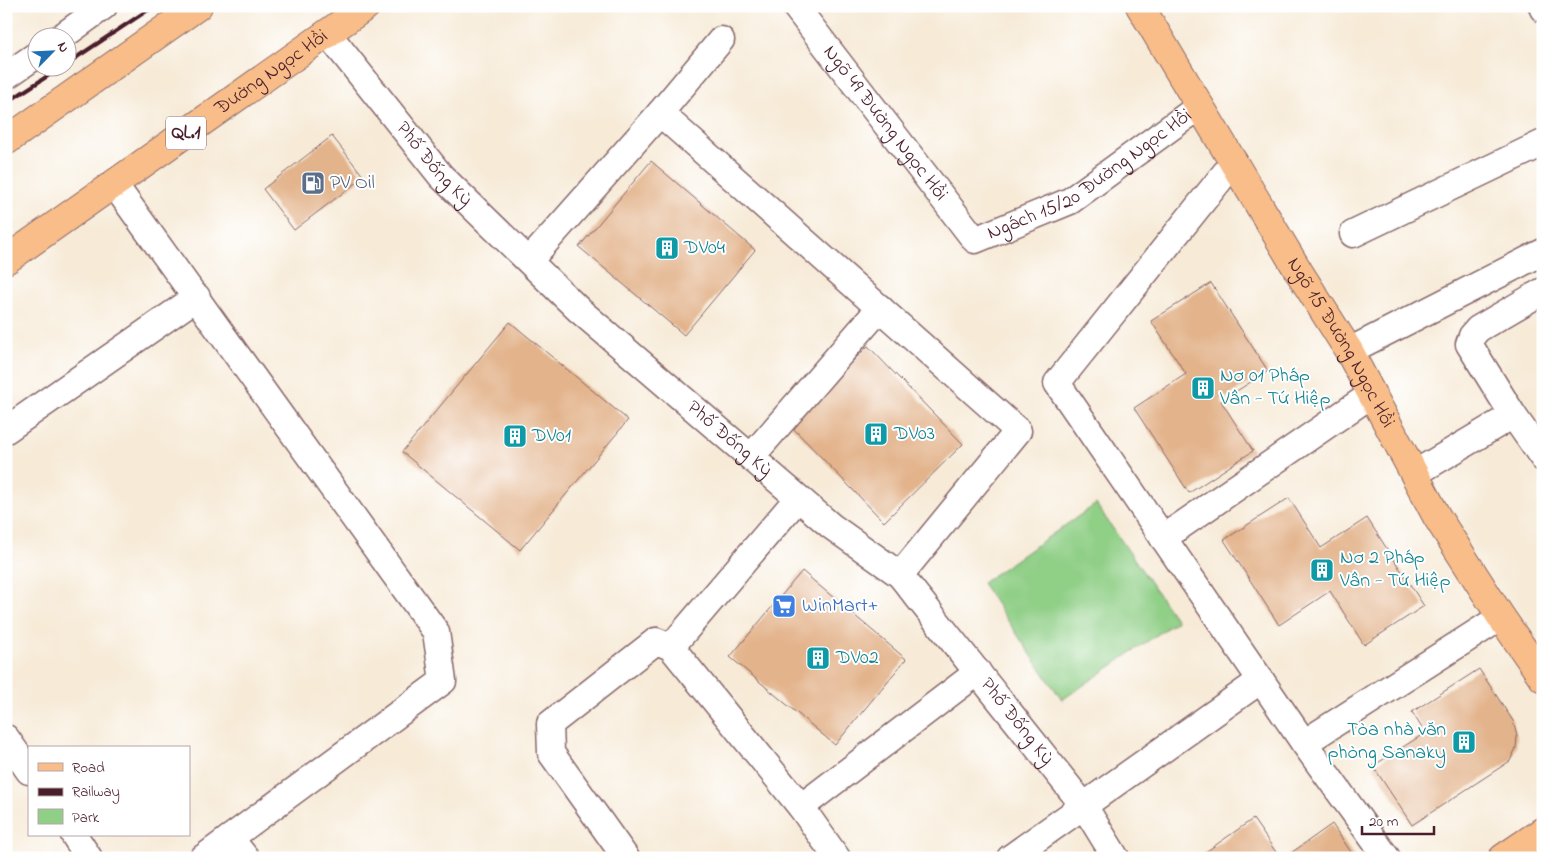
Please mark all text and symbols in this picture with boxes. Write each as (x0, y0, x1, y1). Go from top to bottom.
street label: Đường Ngọc Hồi (208, 23, 334, 123)
north arrow (28, 28, 78, 78)
text: N (51, 39, 74, 56)
street label: Ngõ 49 Đường Ngọc Hồi (816, 39, 955, 207)
street label: Ngách 15/20 Đường Ngọc Hồi (983, 102, 1198, 248)
street label: Phố Đống Kỳ (389, 115, 479, 214)
road number: QL.1 (166, 116, 206, 150)
place label: PV Oil (330, 169, 375, 198)
fuel station icon: PV Oil (300, 170, 326, 196)
place label: DV04 (683, 234, 725, 263)
building icon: DV04 (654, 235, 680, 261)
street label: Ngõ 15 Đường Ngọc Hồi (1279, 252, 1402, 433)
place label: Nơ 01 Pháp Vân - Tứ Hiệp (1219, 362, 1331, 414)
building icon: Nơ 01 Pháp Vân - Tứ Hiệp (1190, 375, 1216, 401)
street label: Phố Đống Kỳ (680, 394, 779, 484)
place label: DV03 (893, 420, 935, 449)
building icon: DV03 (863, 421, 889, 447)
place label: DV01 (531, 422, 571, 451)
building icon: DV01 (502, 423, 528, 449)
place label: Nơ 2 Pháp Vân - Tứ Hiệp (1339, 544, 1451, 596)
building icon: Nơ 2 Pháp Vân - Tứ Hiệp (1309, 557, 1335, 583)
place label: WinMart+ (802, 592, 878, 621)
supermarket icon: WinMart+ (771, 593, 797, 619)
place label: DV02 (835, 644, 879, 673)
building icon: DV02 (805, 645, 831, 671)
street label: Phố Đống Kỳ (973, 672, 1061, 772)
place label: Tòa nhà văn phòng Sanaky (1328, 716, 1446, 769)
building icon: Tòa nhà văn phòng Sanaky (1451, 729, 1477, 755)
legend (28, 746, 190, 836)
text: Road (72, 757, 105, 779)
text: Railway (72, 781, 120, 804)
scale bar (1362, 804, 1434, 836)
text: Park (72, 807, 100, 829)
text: 20 m (1369, 811, 1399, 833)

